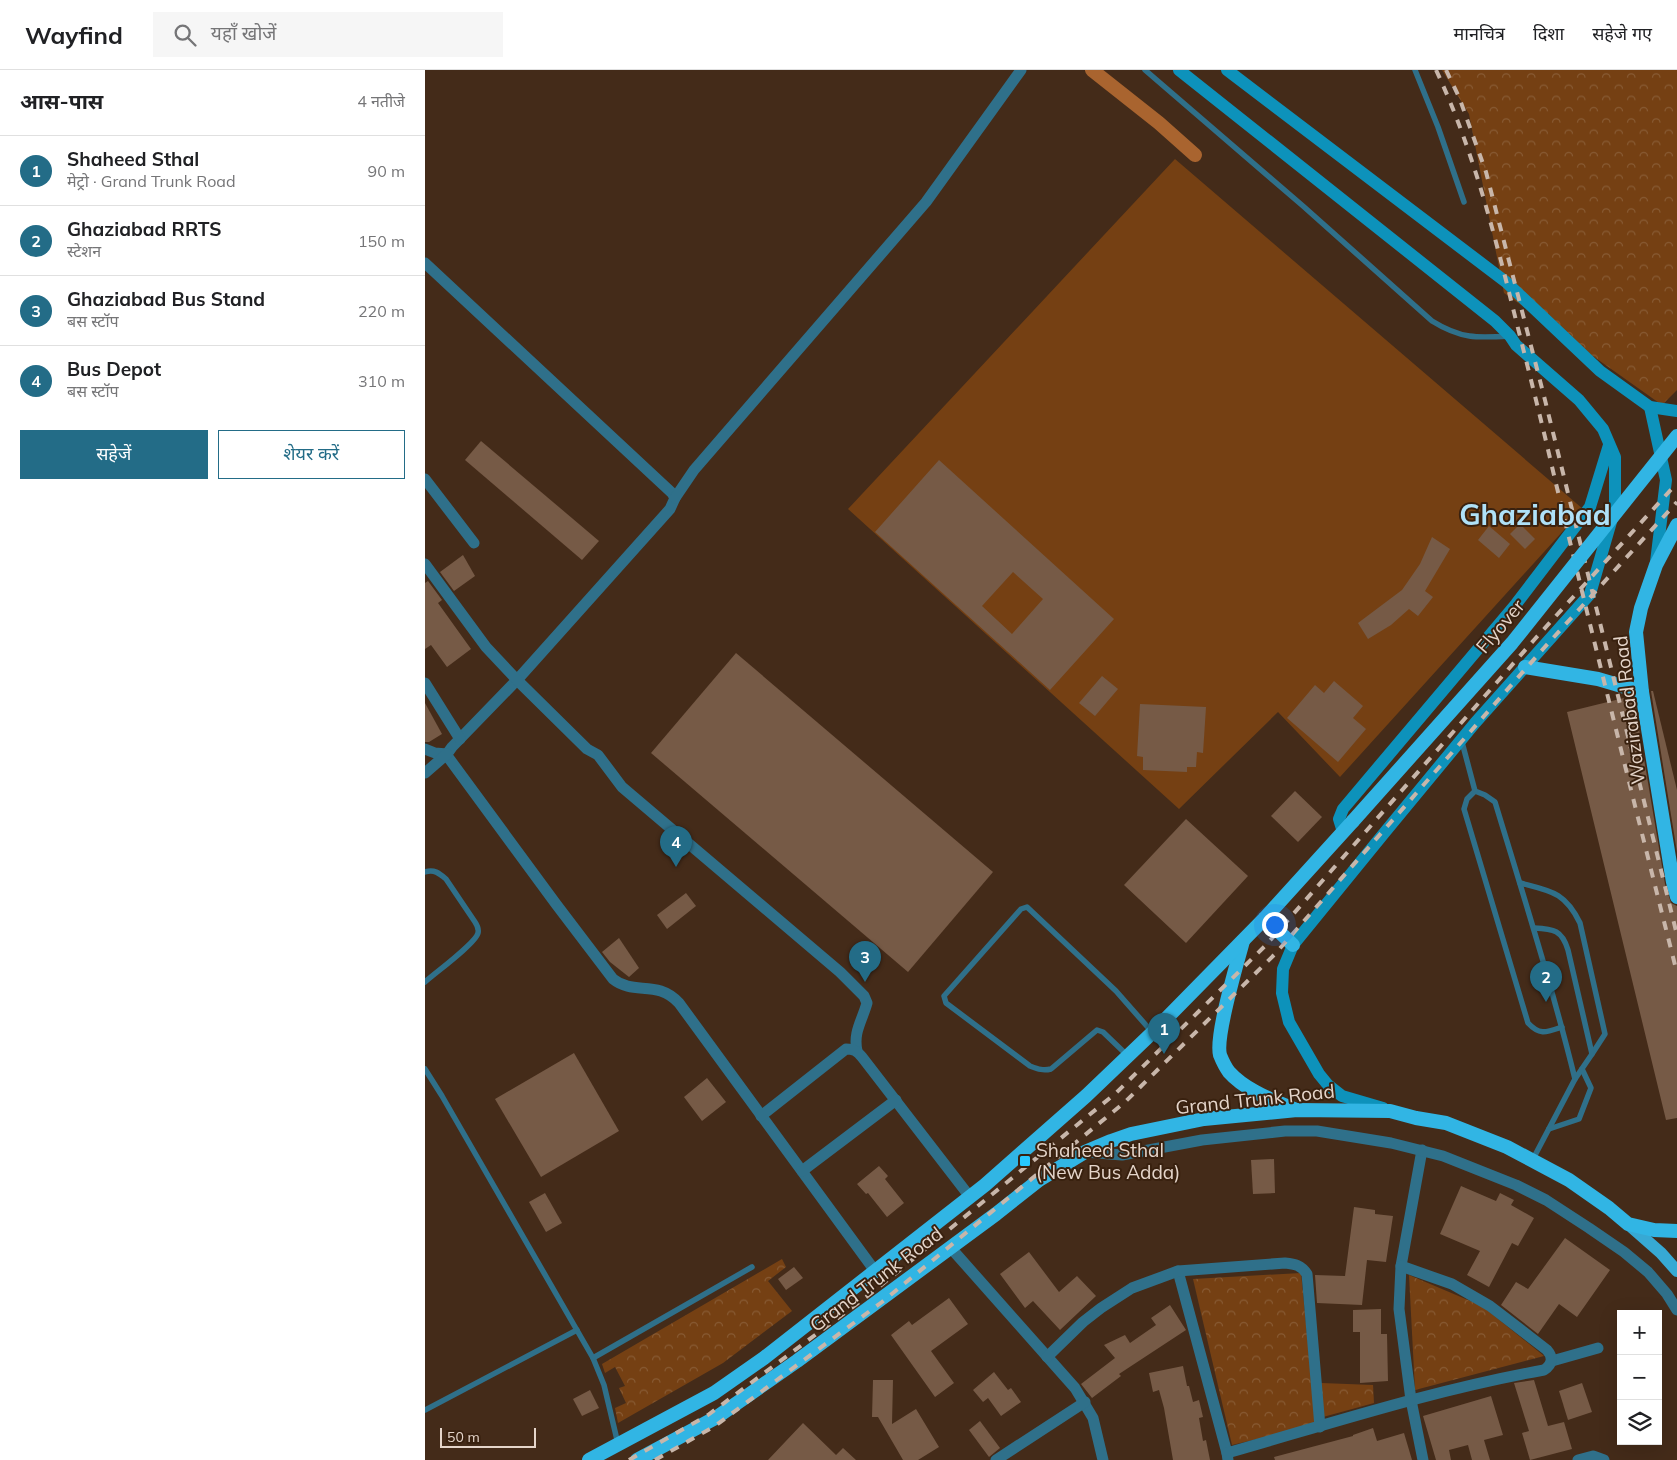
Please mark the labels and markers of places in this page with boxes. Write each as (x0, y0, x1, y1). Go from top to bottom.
pin: 4 (660, 826, 692, 867)
pin: 3 (849, 941, 881, 982)
pin: 2 (1530, 961, 1562, 1002)
pin: 1 (1148, 1013, 1180, 1054)
place label: Shaheed Sthal (New Bus Adda) (1036, 1138, 1180, 1184)
marker: Shaheed Sthal (New Bus Adda) (1018, 1154, 1032, 1168)

